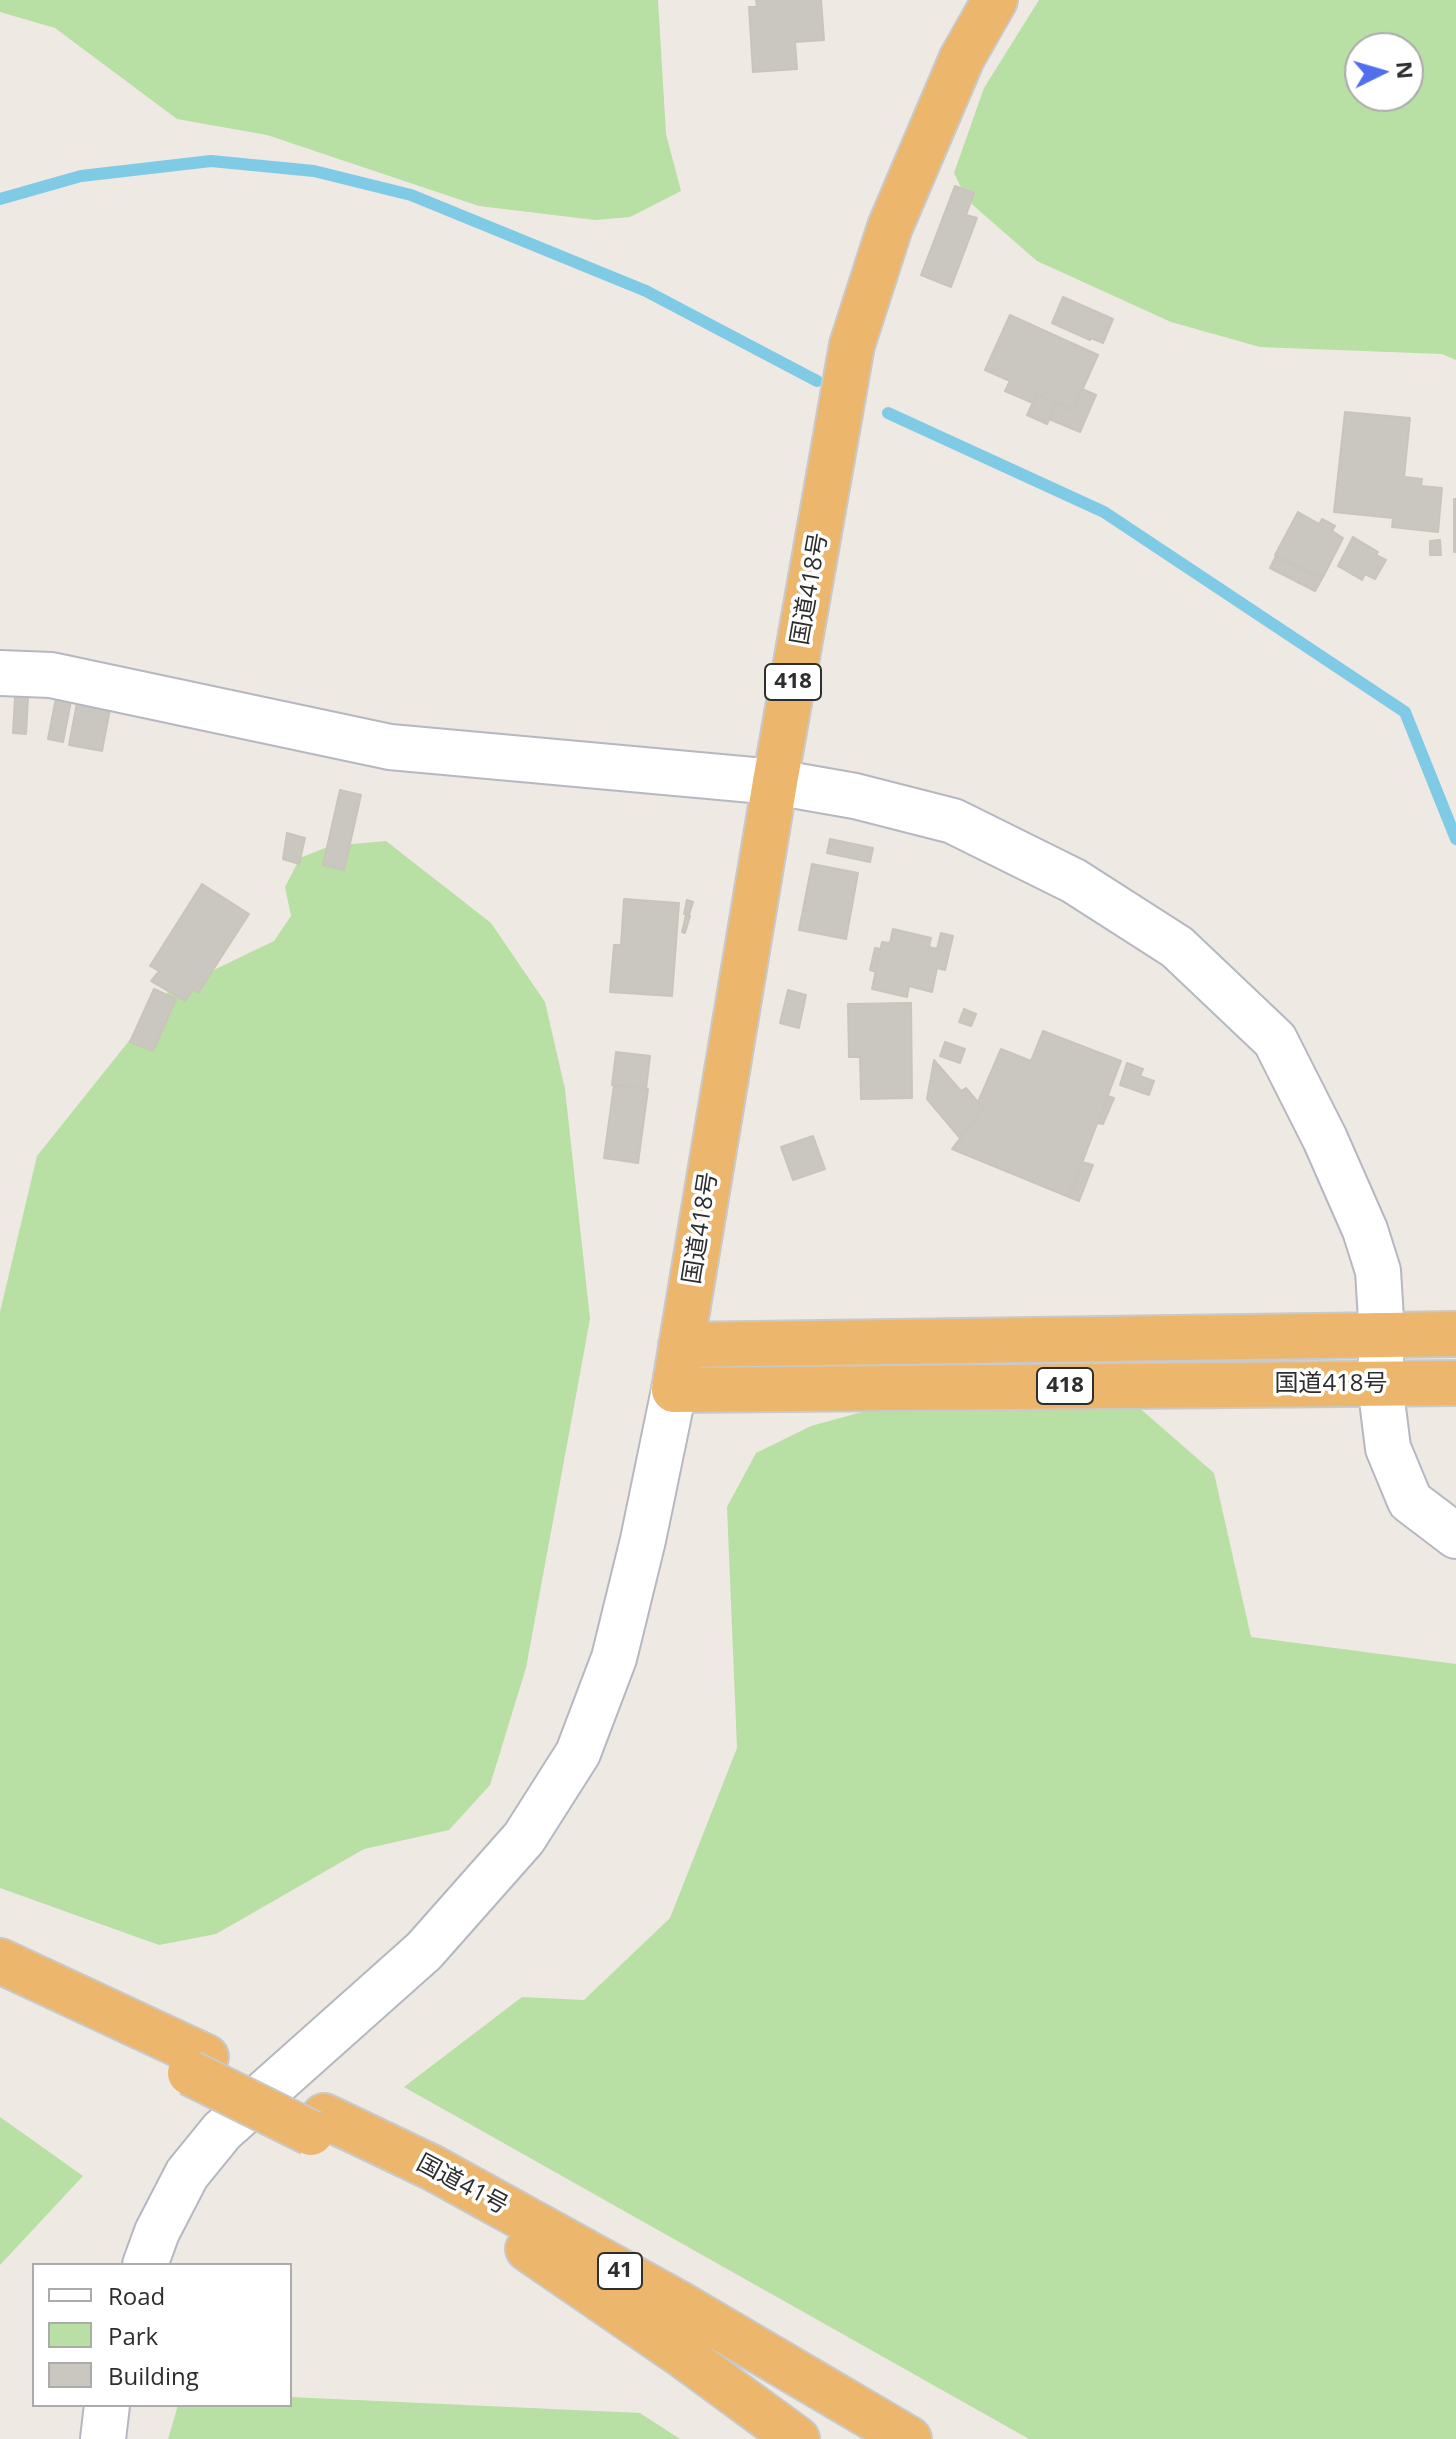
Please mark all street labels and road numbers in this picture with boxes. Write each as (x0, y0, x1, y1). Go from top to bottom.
street label: 国道418号 (786, 531, 834, 647)
road number: 418 (765, 664, 821, 700)
street label: 国道418号 (678, 1170, 724, 1286)
road number: 418 (1037, 1368, 1093, 1404)
street label: 国道418号 (1274, 1370, 1388, 1398)
street label: 国道41号 (411, 2149, 513, 2221)
road number: 41 (598, 2253, 642, 2289)

